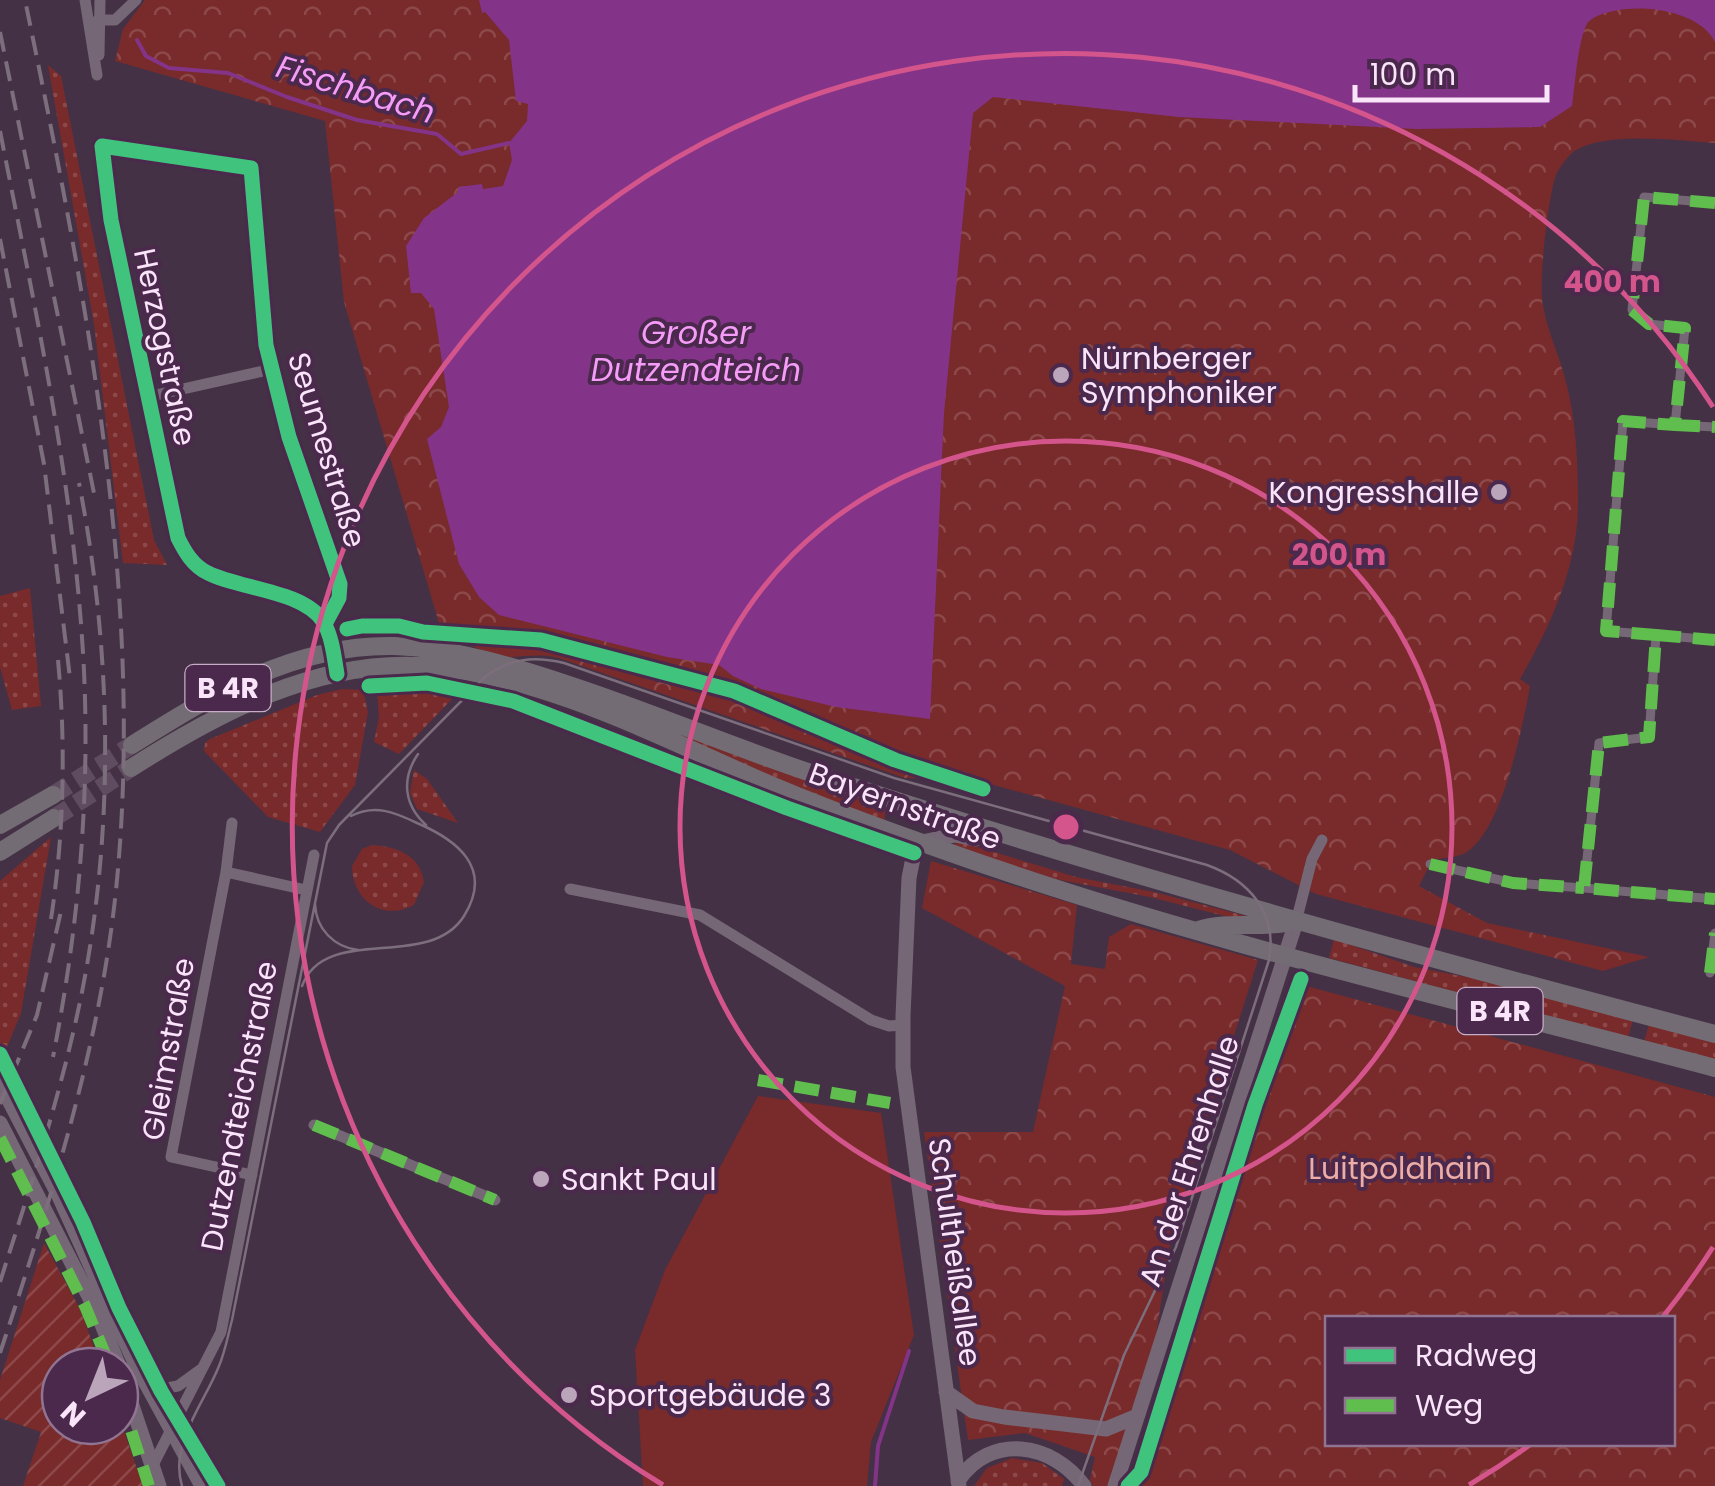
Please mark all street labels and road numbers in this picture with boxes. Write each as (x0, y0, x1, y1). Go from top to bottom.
street label: Herzogstraße (123, 244, 207, 450)
street label: Seumestraße (277, 347, 377, 553)
road number: B 4R (186, 665, 270, 711)
street label: Bayernstraße (803, 751, 1007, 861)
street label: Gleimstraße (131, 954, 205, 1144)
street label: Dutzendteichstraße (190, 957, 288, 1255)
road number: B 4R (1458, 988, 1542, 1034)
street label: An der Ehrenhalle (1128, 1030, 1250, 1292)
street label: Schultheißallee (918, 1135, 992, 1369)

